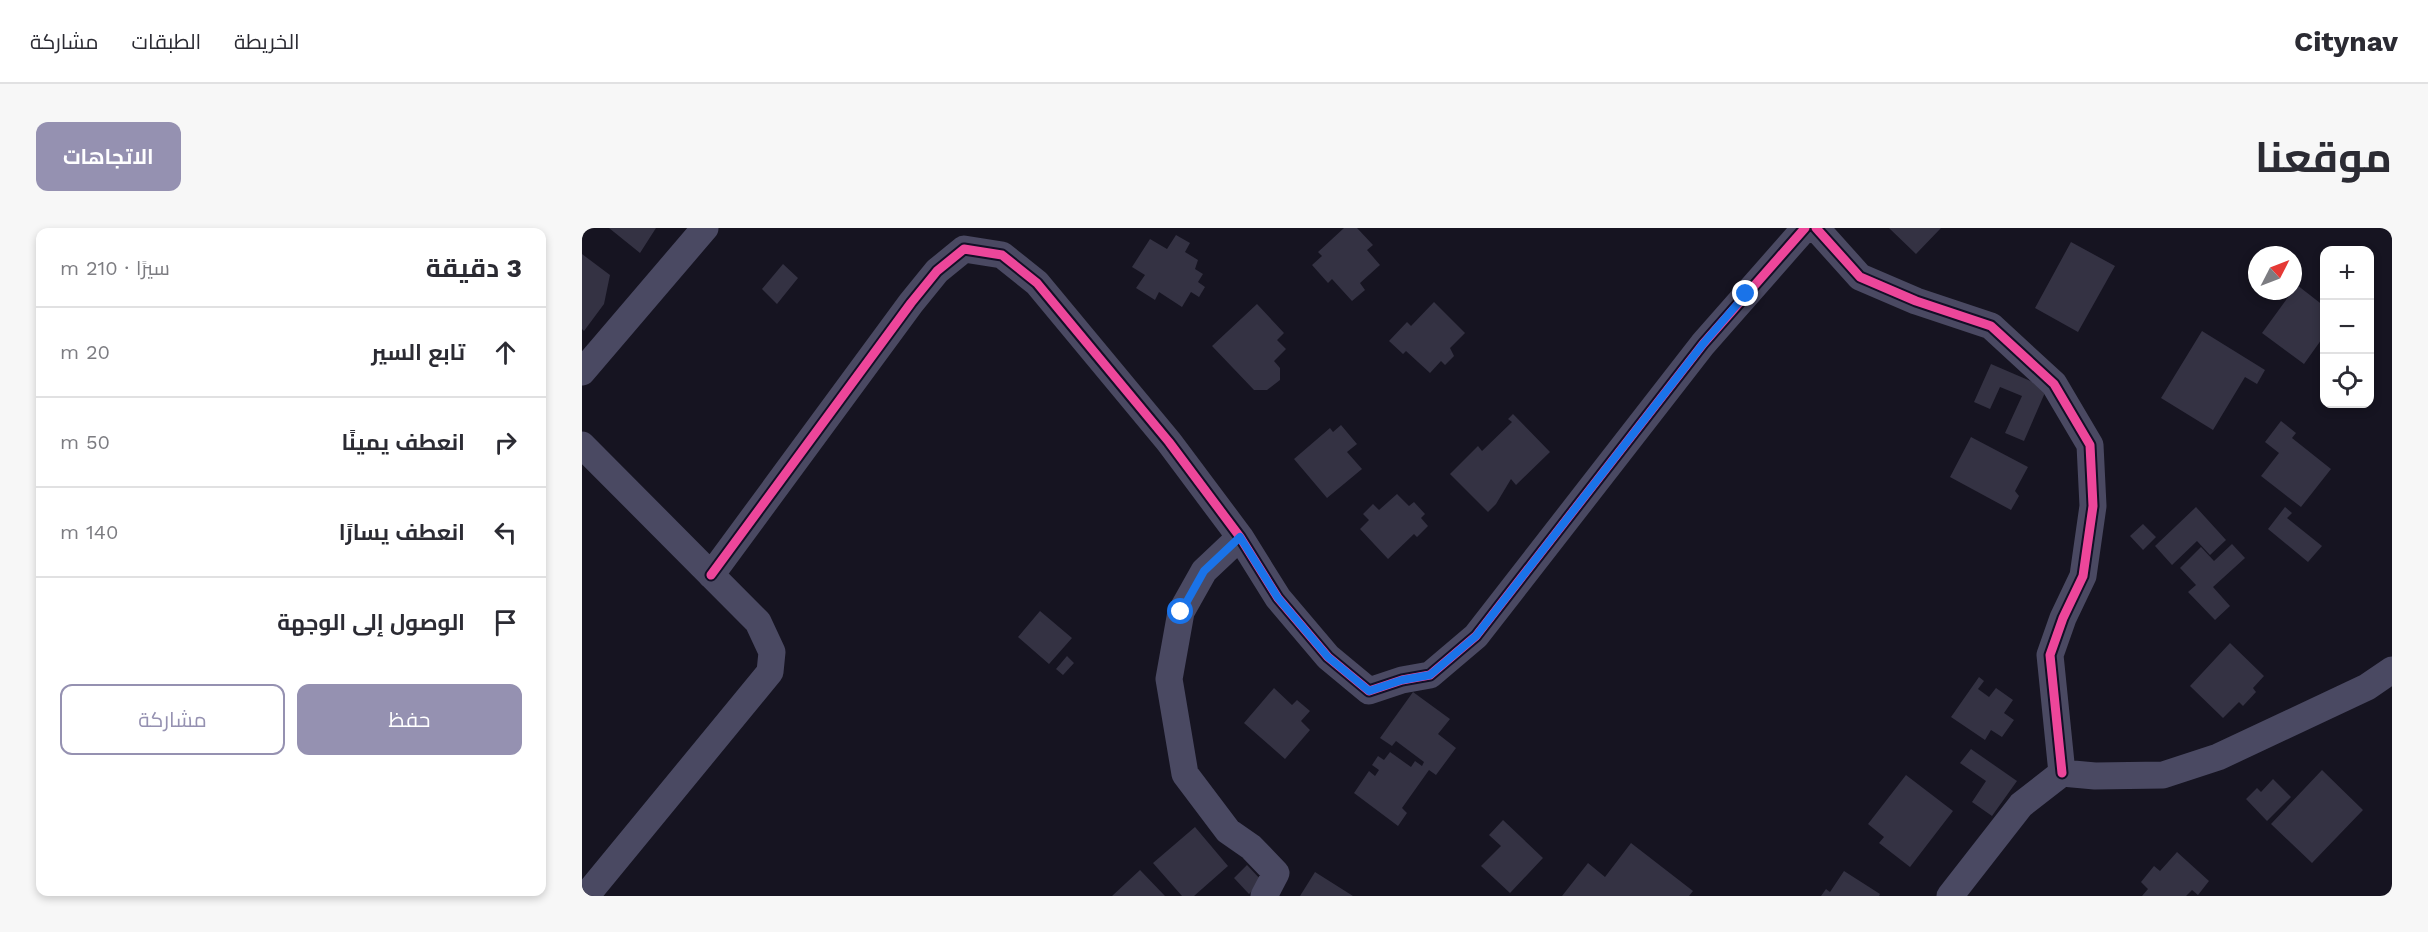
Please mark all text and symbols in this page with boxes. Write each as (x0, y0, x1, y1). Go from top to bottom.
text: Citynav (2294, 25, 2398, 58)
text: مشاركة (30, 29, 99, 54)
text: الطبقات (132, 29, 201, 54)
text: الخريطة (234, 29, 300, 54)
button: الاتجاهات (36, 122, 181, 191)
text: موقعنا (2255, 133, 2392, 182)
north arrow (2248, 246, 2302, 300)
map controls (2320, 246, 2374, 408)
button: + (2320, 246, 2374, 300)
text: 3 دقيقة (426, 253, 522, 283)
text: سيرًا · 210 m (60, 256, 170, 280)
route end (1732, 280, 1758, 306)
button: − (2320, 300, 2374, 354)
icon: ahead (489, 336, 522, 369)
text: 20 m (60, 340, 110, 364)
text: تابع السير (371, 340, 465, 365)
button: locate (2320, 354, 2374, 408)
icon: right (489, 426, 522, 459)
text: 50 m (60, 430, 110, 454)
text: انعطف يمينًا (341, 430, 465, 455)
icon: left (489, 516, 522, 549)
text: 140 m (60, 520, 118, 544)
text: انعطف يسارًا (339, 520, 465, 545)
route start (1167, 598, 1193, 624)
icon: arrive (489, 606, 522, 639)
text: الوصول إلى الوجهة (277, 610, 465, 635)
button: مشاركة (60, 684, 285, 755)
button: حفظ (297, 684, 522, 755)

